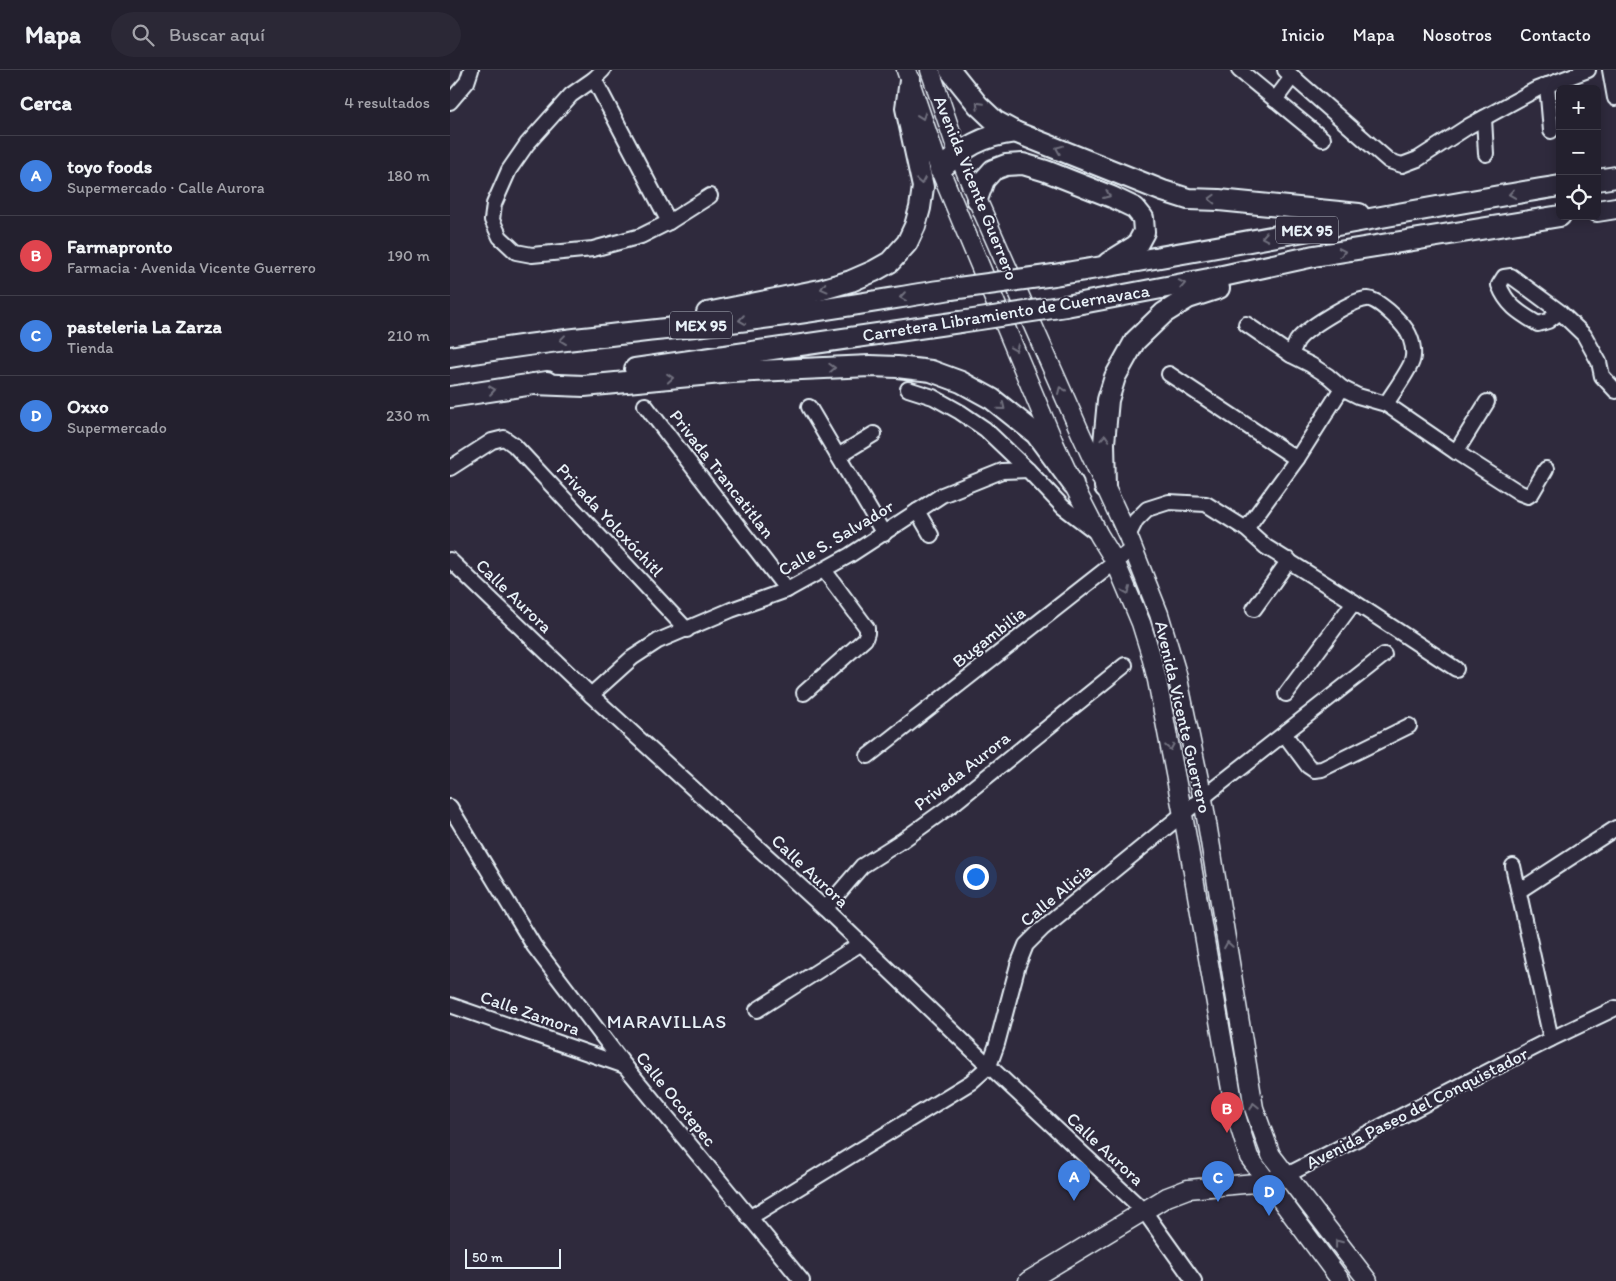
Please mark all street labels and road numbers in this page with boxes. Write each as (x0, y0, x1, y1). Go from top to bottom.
street label: Avenida Vicente Guerrero (929, 93, 1023, 283)
road number: MEX 95 (1276, 216, 1338, 244)
street label: Carretera Libramiento de Cuernavaca (861, 279, 1152, 347)
road number: MEX 95 (670, 312, 732, 338)
street label: Privada Trancatitlan (665, 405, 779, 543)
street label: Privada Yoloxóchitl (552, 459, 668, 581)
street label: Calle S. Salvador (774, 494, 898, 581)
street label: Calle Aurora (471, 554, 557, 638)
street label: Bugambilia (948, 602, 1030, 672)
street label: Avenida Vicente Guerrero (1150, 619, 1216, 815)
street label: Privada Aurora (909, 726, 1015, 815)
street label: Calle Aurora (767, 830, 853, 912)
street label: Calle Alicia (1016, 859, 1096, 931)
street label: Calle Zamora (477, 986, 583, 1040)
street label: Avenida Paseo del Conquistador (1302, 1042, 1532, 1174)
street label: Calle Ocotepec (631, 1047, 721, 1151)
street label: Calle Aurora (1062, 1108, 1148, 1190)

